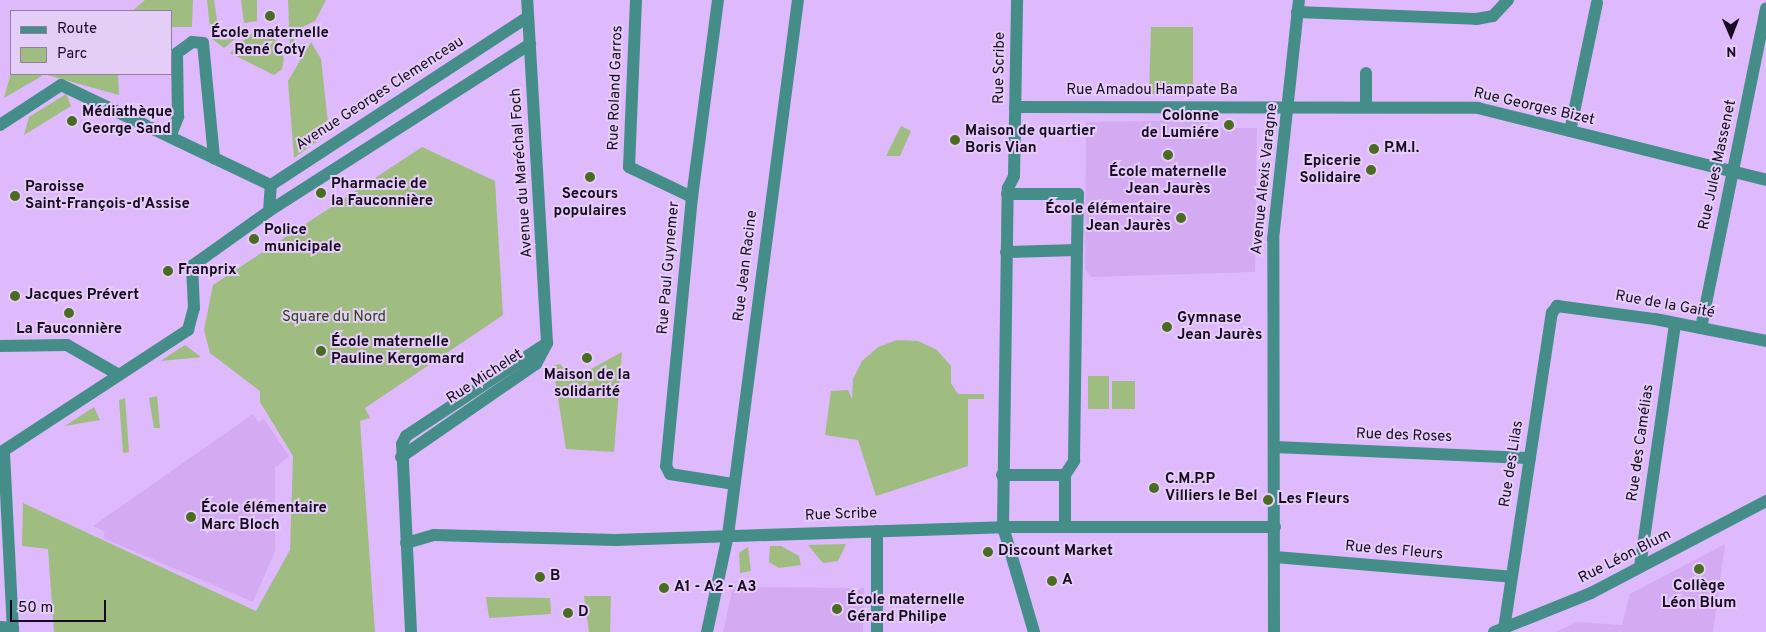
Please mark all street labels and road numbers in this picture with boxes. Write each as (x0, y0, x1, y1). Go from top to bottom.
street label: Rue Roland Garros (605, 25, 627, 151)
street label: Rue Scribe (990, 32, 1010, 104)
street label: Avenue Georges Clemenceau (293, 33, 467, 155)
street label: Rue Amadou Hampate Ba (1066, 82, 1238, 100)
street label: Rue Georges Bizet (1472, 84, 1596, 130)
street label: Avenue du Maréchal Foch (507, 87, 537, 259)
street label: Rue Jules Massenet (1695, 98, 1741, 232)
street label: Avenue Alexis Varagne (1248, 102, 1282, 256)
street label: Rue Paul Guynemer (654, 201, 684, 335)
street label: Rue Jean Racine (730, 209, 762, 323)
street label: Rue de la Gaité (1614, 287, 1716, 323)
street label: Rue Michelet (443, 346, 527, 408)
street label: Rue des Camélias (1624, 383, 1658, 503)
street label: Rue des Lilas (1496, 419, 1528, 509)
street label: Rue des Roses (1356, 425, 1452, 447)
street label: Rue Scribe (805, 505, 877, 525)
street label: Rue Léon Blum (1576, 526, 1674, 588)
street label: Rue des Fleurs (1344, 538, 1444, 564)

